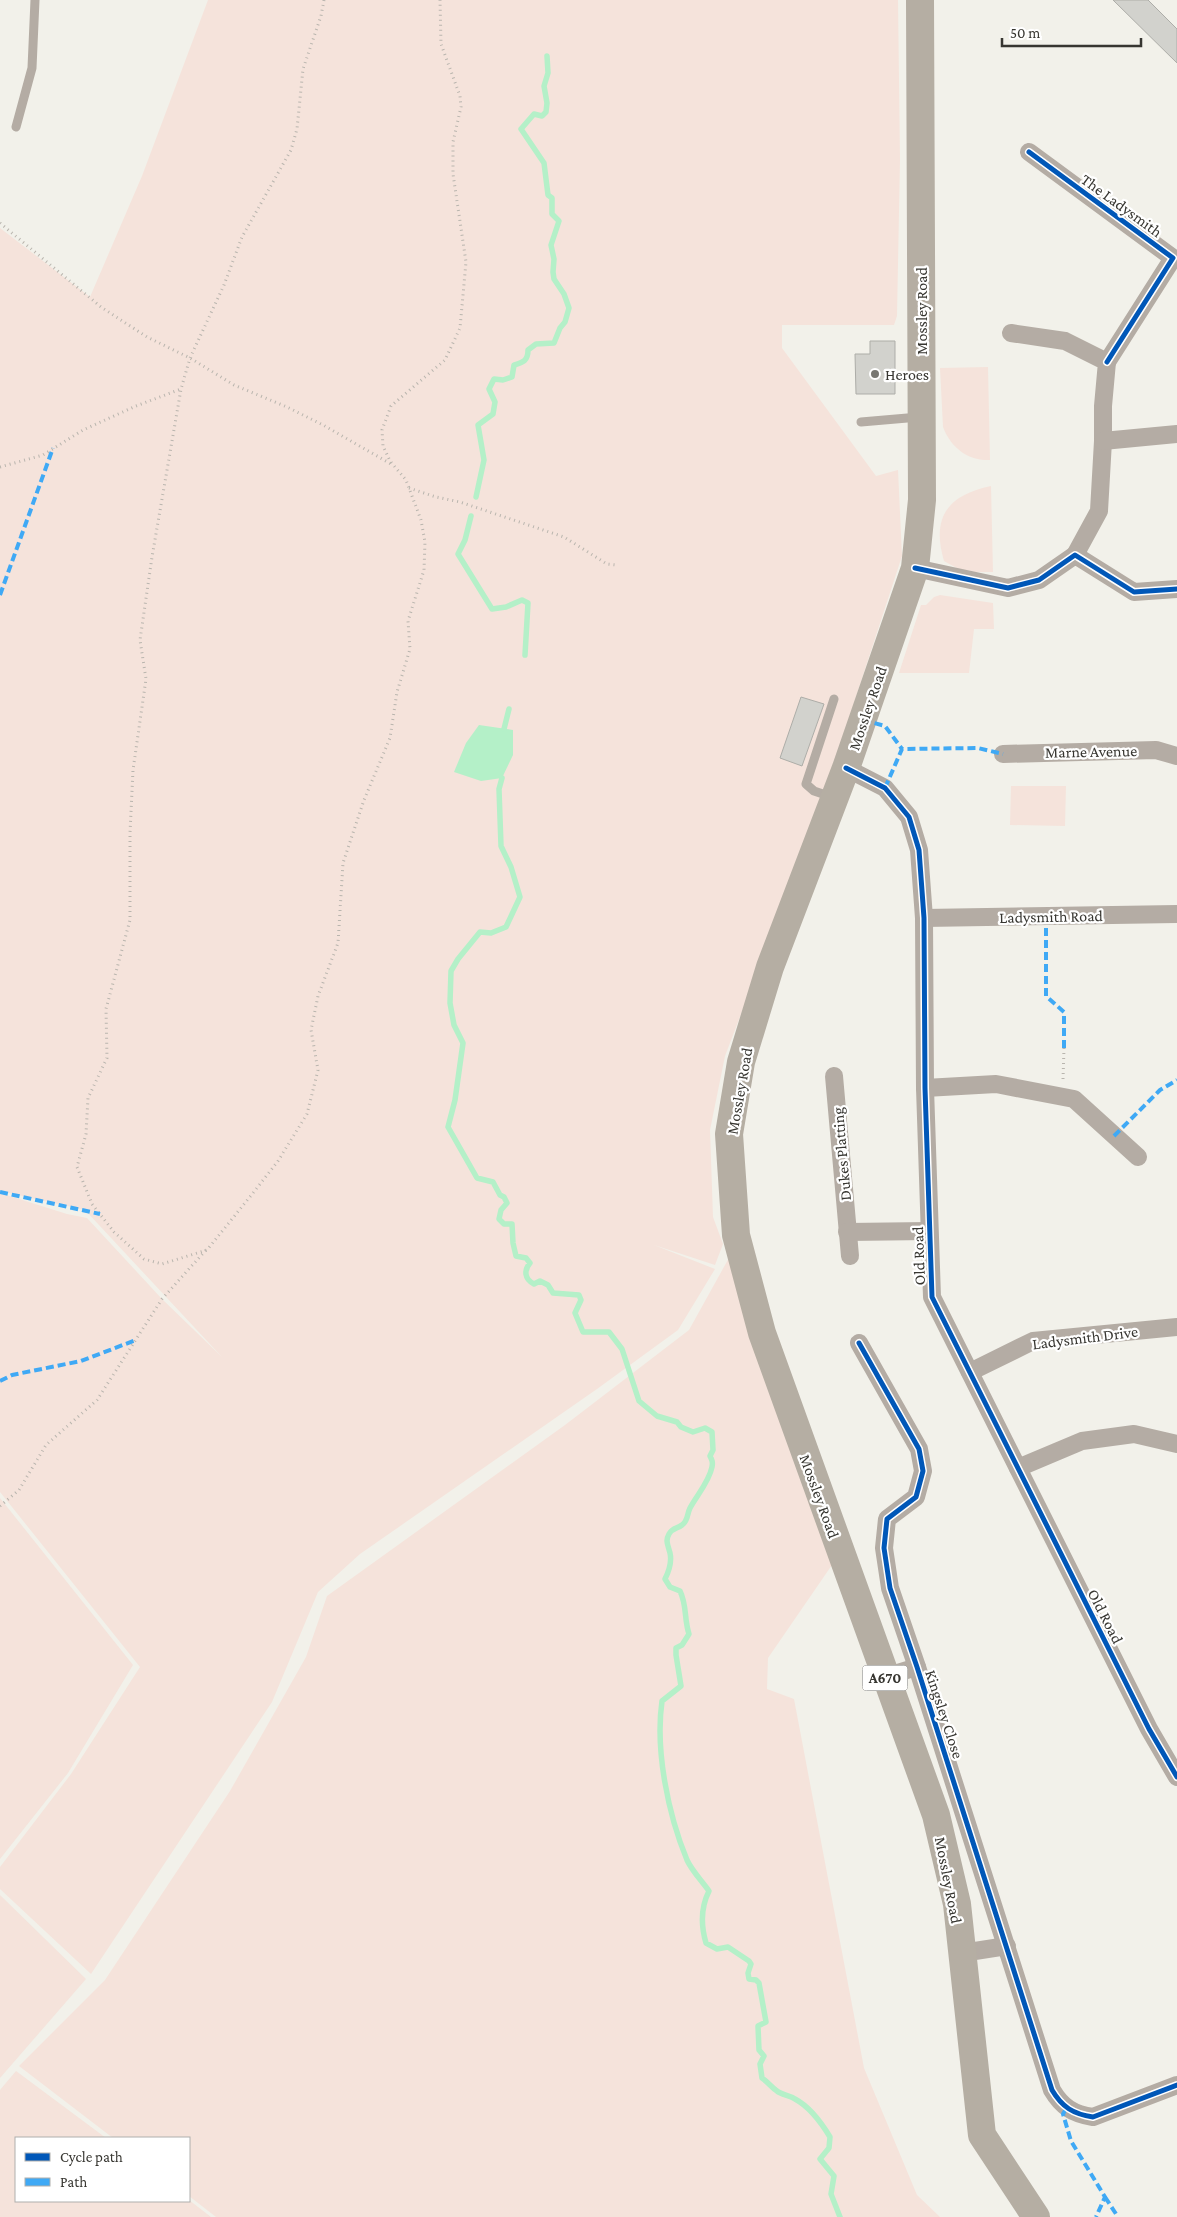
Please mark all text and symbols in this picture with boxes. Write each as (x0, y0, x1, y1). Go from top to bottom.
scale bar (1002, 15, 1141, 47)
text: 50 m (1010, 25, 1040, 41)
street label: The Ladysmith (1077, 170, 1166, 241)
street label: Mossley Road (913, 267, 931, 355)
place label: Heroes (885, 366, 929, 383)
marker: Heroes (869, 368, 881, 380)
street label: Mossley Road (845, 663, 891, 753)
street label: Marne Avenue (1045, 742, 1137, 761)
street label: Ladysmith Road (999, 907, 1104, 927)
street label: Mossley Road (723, 1046, 757, 1136)
street label: Dukes Platting (829, 1106, 855, 1201)
street label: Old Road (909, 1226, 928, 1286)
street label: Ladysmith Drive (1031, 1323, 1139, 1353)
street label: Mossley Road (796, 1452, 843, 1541)
street label: Old Road (1085, 1586, 1127, 1647)
road number: A670 (862, 1666, 908, 1690)
street label: Kingsley Close (921, 1668, 967, 1761)
street label: Mossley Road (931, 1835, 965, 1926)
legend (15, 2137, 190, 2202)
text: Cycle path (60, 2149, 123, 2166)
text: Path (60, 2174, 87, 2190)

